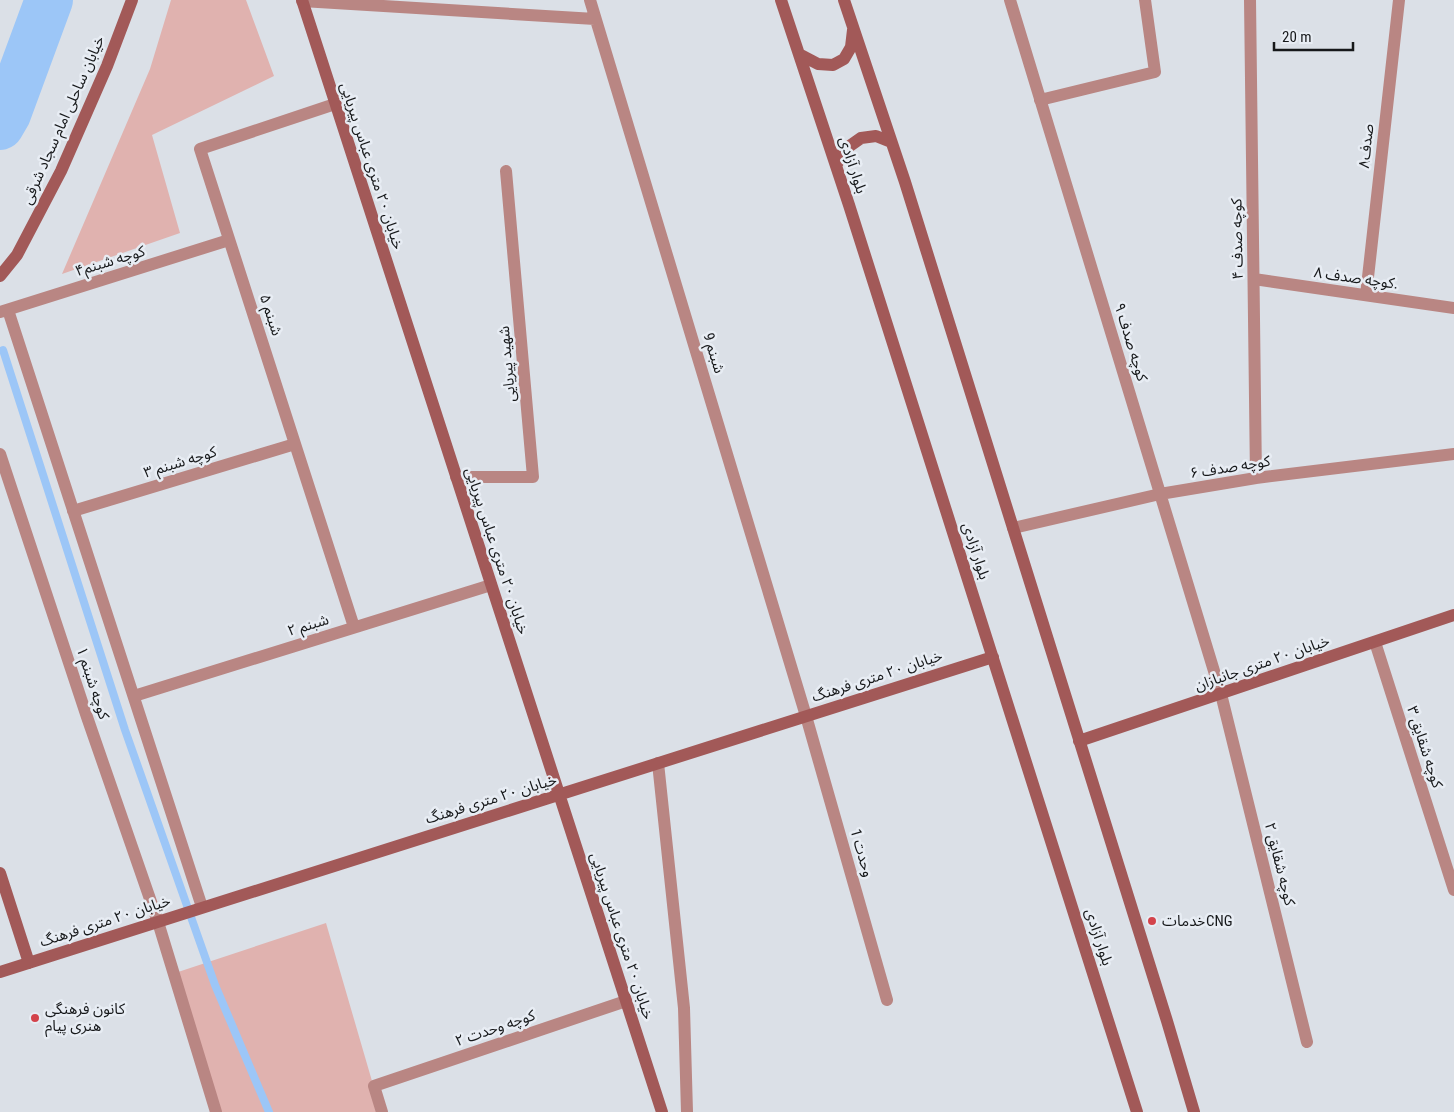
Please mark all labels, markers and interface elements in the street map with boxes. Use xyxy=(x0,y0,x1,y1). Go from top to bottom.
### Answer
scale bar xyxy=(1274,20,1353,52)
text: 20 m xyxy=(1282,28,1312,46)
street label: خیابان ساحلی امام سجاد شرقی xyxy=(18,33,110,208)
street label: خیابان ۲۰ متری عباس پیریایی xyxy=(335,80,408,252)
street label: صدف۸ xyxy=(1355,123,1377,169)
street label: بلوار آزادی xyxy=(835,134,871,196)
street label: کوچه صدف ۴ xyxy=(1227,197,1248,280)
street label: کوچه شبنم۴ xyxy=(73,242,148,282)
street label: کوچه صدف ۸. xyxy=(1312,263,1399,294)
street label: شبنم ۵ xyxy=(254,292,286,339)
street label: کوچه صدف ۹ xyxy=(1110,301,1152,385)
street label: شهید پیریایی xyxy=(495,325,520,403)
street label: شبنم 9 xyxy=(697,331,729,376)
street label: کوچه شبنم ۳ xyxy=(141,442,220,484)
street label: کوچه صدف ۶ xyxy=(1189,452,1272,483)
street label: خیابان ۲۰ متری عباس پیریایی xyxy=(460,465,533,637)
street label: بلوار آزادی xyxy=(958,520,994,582)
street label: شبنم ۲ xyxy=(285,610,332,642)
street label: خیابان ۲۰ متری جانبازان xyxy=(1192,631,1332,695)
street label: کوچه شبنم ۱ xyxy=(71,644,113,723)
street label: خیابان ۲۰ متری فرهنگ xyxy=(809,646,945,706)
street label: کوچه شقایق ۳ xyxy=(1402,704,1447,791)
street label: خیابان ۲۰ متری فرهنگ xyxy=(423,770,559,828)
street label: کوچه شقایق ۲ xyxy=(1260,821,1299,908)
street label: وحدت 1 xyxy=(847,827,877,879)
street label: خیابان ۲۰ متری عباس پیریایی xyxy=(585,850,658,1022)
street label: خیابان ۲۰ متری فرهنگ xyxy=(37,891,173,951)
street label: بلوار آزادی xyxy=(1081,906,1117,968)
place label: خدماتCNG xyxy=(1162,912,1233,930)
marker: خدماتCNG xyxy=(1146,915,1158,927)
place label: کانون فرهنگی هنری پیام xyxy=(45,1000,126,1037)
street label: کوچه وحدت ۲ xyxy=(453,1006,538,1051)
marker: کانون فرهنگی هنری پیام xyxy=(29,1012,41,1024)

